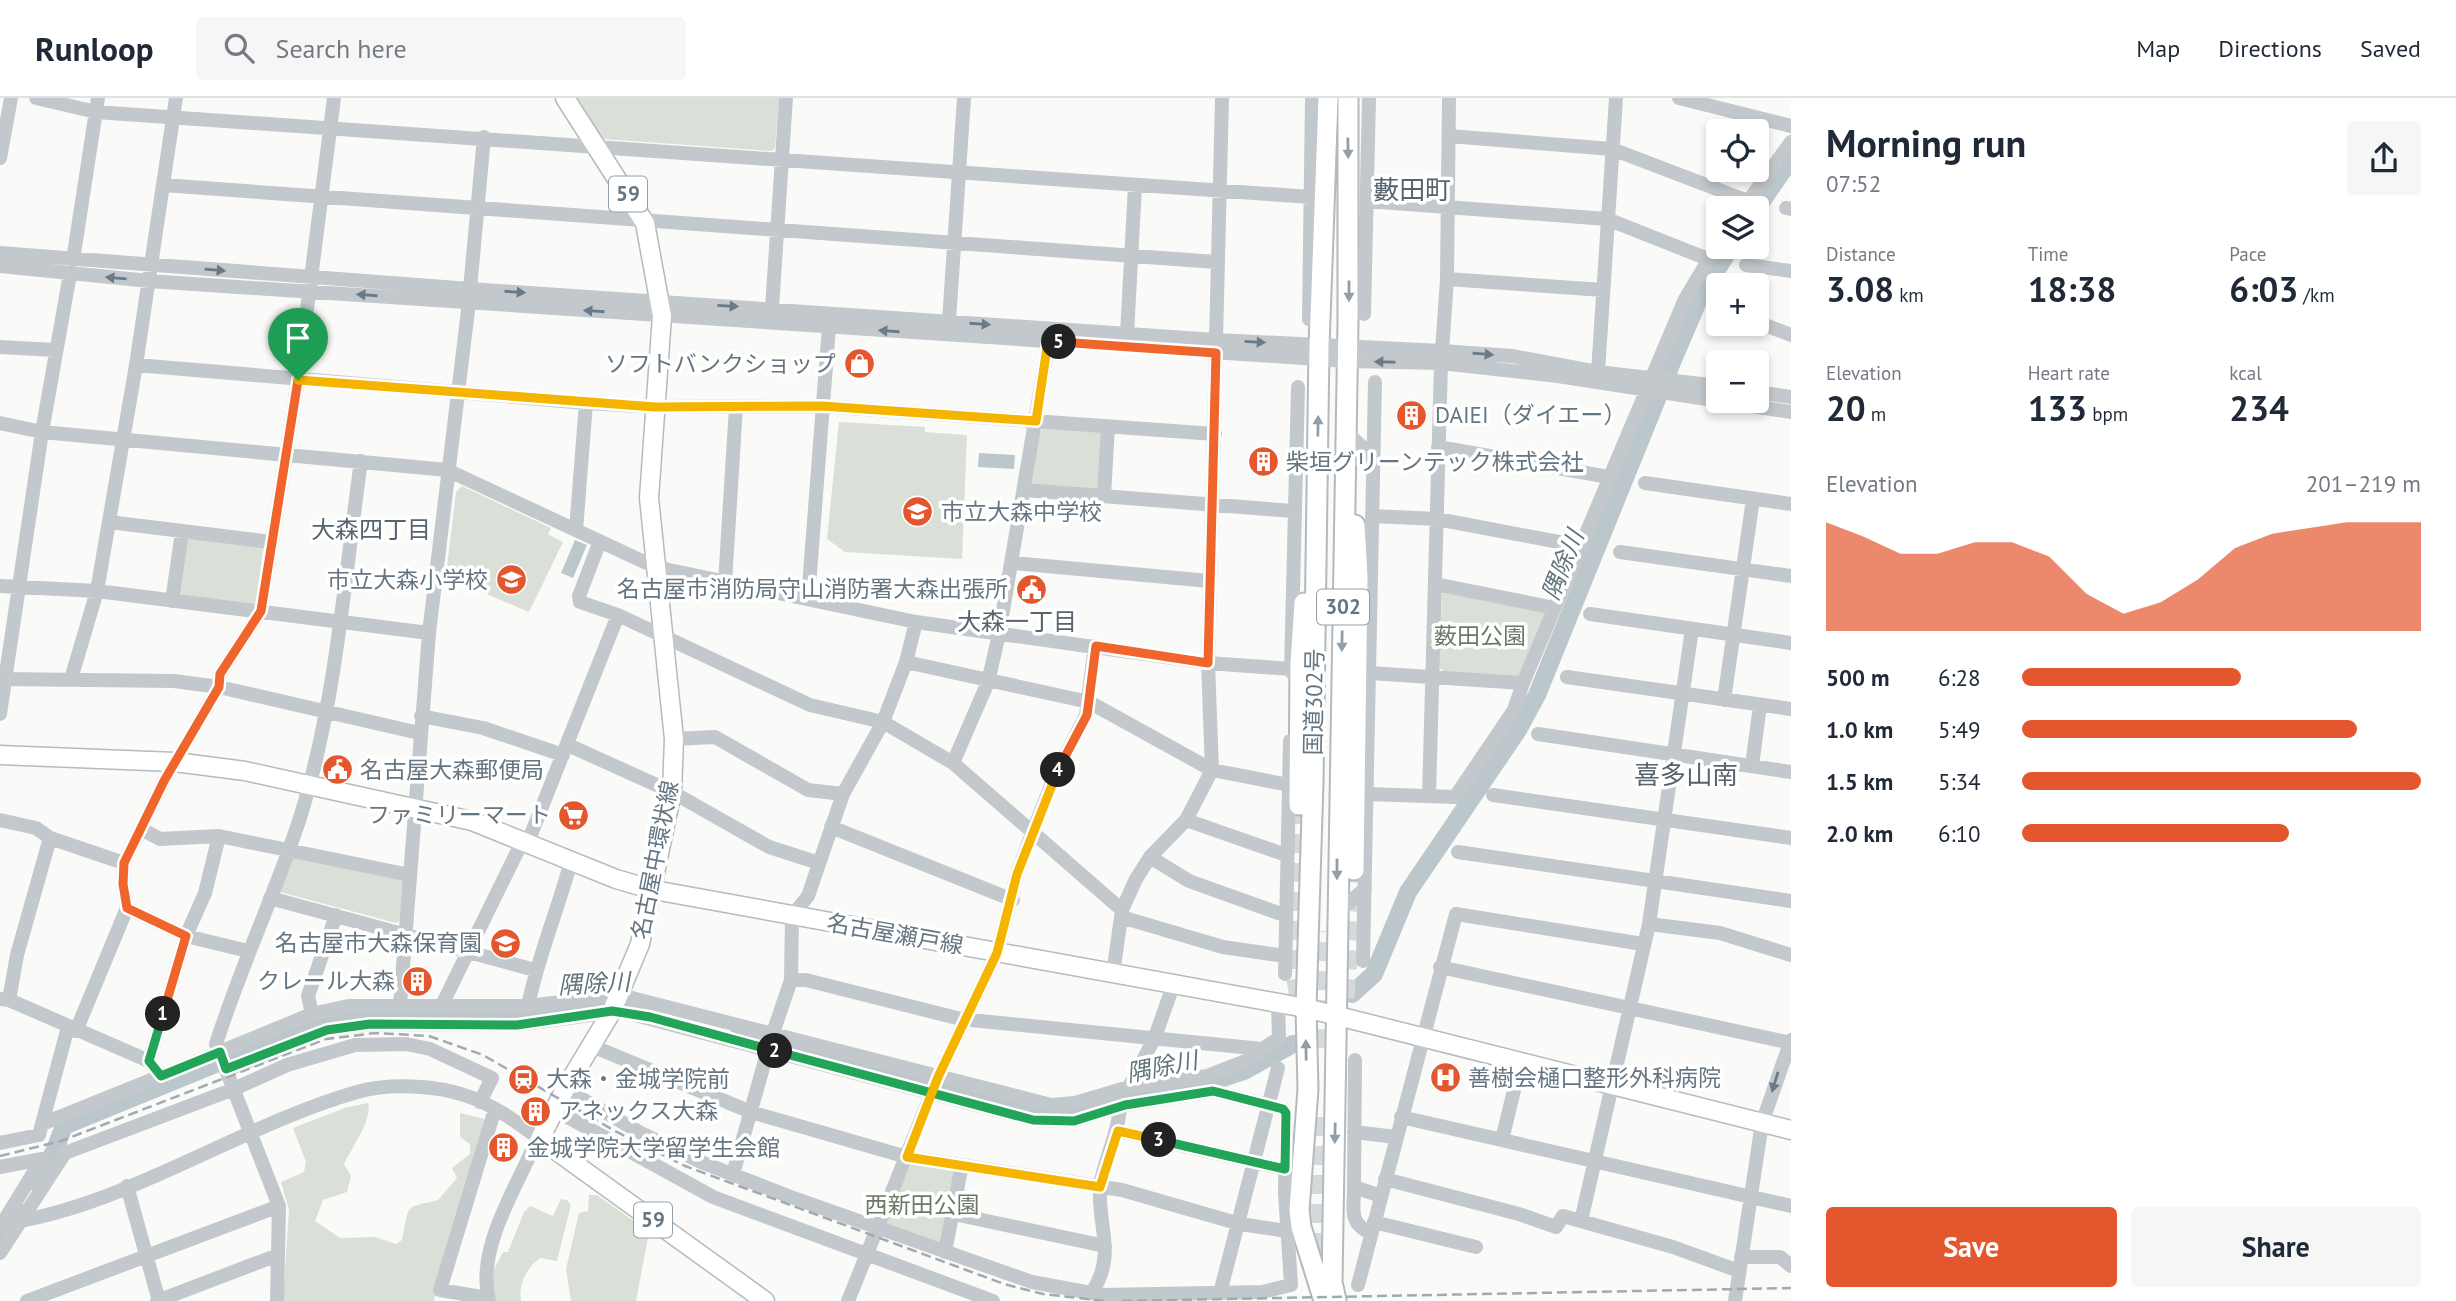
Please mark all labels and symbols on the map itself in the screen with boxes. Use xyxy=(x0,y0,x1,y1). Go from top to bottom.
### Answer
one-way arrow xyxy=(1342,138,1354,160)
district label: 藪田町 xyxy=(1373,173,1451,206)
road number: 59 xyxy=(609,176,647,212)
one-way arrow xyxy=(204,265,226,276)
one-way arrow xyxy=(105,272,127,283)
one-way arrow xyxy=(1343,281,1355,303)
one-way arrow xyxy=(504,287,526,298)
one-way arrow xyxy=(356,289,378,300)
one-way arrow xyxy=(717,301,739,312)
one-way arrow xyxy=(583,306,605,317)
pin xyxy=(268,308,328,380)
one-way arrow xyxy=(969,318,991,329)
pin: 5 xyxy=(1042,324,1076,360)
one-way arrow xyxy=(878,325,900,336)
one-way arrow xyxy=(1245,337,1267,348)
shop icon: ソフトバンクショップ xyxy=(842,347,876,381)
place label: ソフトバンクショップ xyxy=(605,349,836,378)
one-way arrow xyxy=(1472,349,1494,360)
one-way arrow xyxy=(1374,356,1396,368)
building icon: DAIEI（ダイエー） xyxy=(1395,398,1429,432)
place label: DAIEI（ダイエー） xyxy=(1435,400,1626,429)
one-way arrow xyxy=(1313,415,1324,437)
building icon: 柴垣グリーンテック株式会社 xyxy=(1246,445,1280,479)
place label: 柴垣グリーンテック株式会社 xyxy=(1286,447,1584,476)
school or university icon: 市立大森中学校 xyxy=(901,495,935,529)
place label: 市立大森中学校 xyxy=(941,497,1102,526)
district label: 大森四丁目 xyxy=(311,514,431,545)
water label: 隅除川 xyxy=(1535,523,1592,604)
school or university icon: 市立大森小学校 xyxy=(494,563,528,597)
place label: 市立大森小学校 xyxy=(327,565,488,594)
public building icon: 名古屋市消防局守山消防署大森出張所 xyxy=(1014,572,1048,606)
place label: 名古屋市消防局守山消防署大森出張所 xyxy=(617,574,1008,603)
road number: 302 xyxy=(1317,589,1369,624)
district label: 大森一丁目 xyxy=(957,606,1077,637)
park label: 薮田公園 xyxy=(1434,621,1526,650)
one-way arrow xyxy=(1336,630,1348,652)
street label: 国道302号 xyxy=(1298,648,1329,756)
pin: 4 xyxy=(1040,752,1076,788)
public building icon: 名古屋大森郵便局 xyxy=(320,753,354,787)
place label: 名古屋大森郵便局 xyxy=(360,755,544,784)
district label: 喜多山南 xyxy=(1634,758,1738,791)
street label: 名古屋中環状線 xyxy=(625,778,684,942)
supermarket icon: ファミリーマート xyxy=(557,798,591,832)
place label: ファミリーマート xyxy=(367,800,551,829)
one-way arrow xyxy=(1332,858,1343,880)
street label: 名古屋瀬戸線 xyxy=(825,907,966,960)
school or university icon: 名古屋市大森保育園 xyxy=(488,926,522,960)
place label: 名古屋市大森保育園 xyxy=(275,928,482,957)
building icon: クレール大森 xyxy=(401,964,435,998)
place label: クレール大森 xyxy=(257,966,395,995)
water label: 隅除川 xyxy=(557,966,634,1001)
pin: 1 xyxy=(146,996,180,1032)
pin: 2 xyxy=(758,1034,792,1068)
one-way arrow xyxy=(1301,1039,1312,1061)
water label: 隅除川 xyxy=(1124,1044,1203,1089)
hospital icon: 善樹会樋口整形外科病院 xyxy=(1428,1061,1462,1095)
station icon: 大森・金城学院前 xyxy=(506,1062,540,1096)
place label: 善樹会樋口整形外科病院 xyxy=(1468,1063,1721,1092)
place label: 大森・金城学院前 xyxy=(546,1064,730,1093)
one-way arrow xyxy=(1769,1072,1779,1093)
building icon: アネックス大森 xyxy=(518,1094,552,1128)
place label: アネックス大森 xyxy=(558,1096,718,1125)
pin: 3 xyxy=(1142,1122,1176,1158)
one-way arrow xyxy=(1329,1122,1340,1144)
building icon: 金城学院大学留学生会館 xyxy=(487,1131,521,1165)
place label: 金城学院大学留学生会館 xyxy=(527,1133,780,1162)
park label: 西新田公園 xyxy=(865,1190,980,1219)
road number: 59 xyxy=(634,1202,672,1238)

